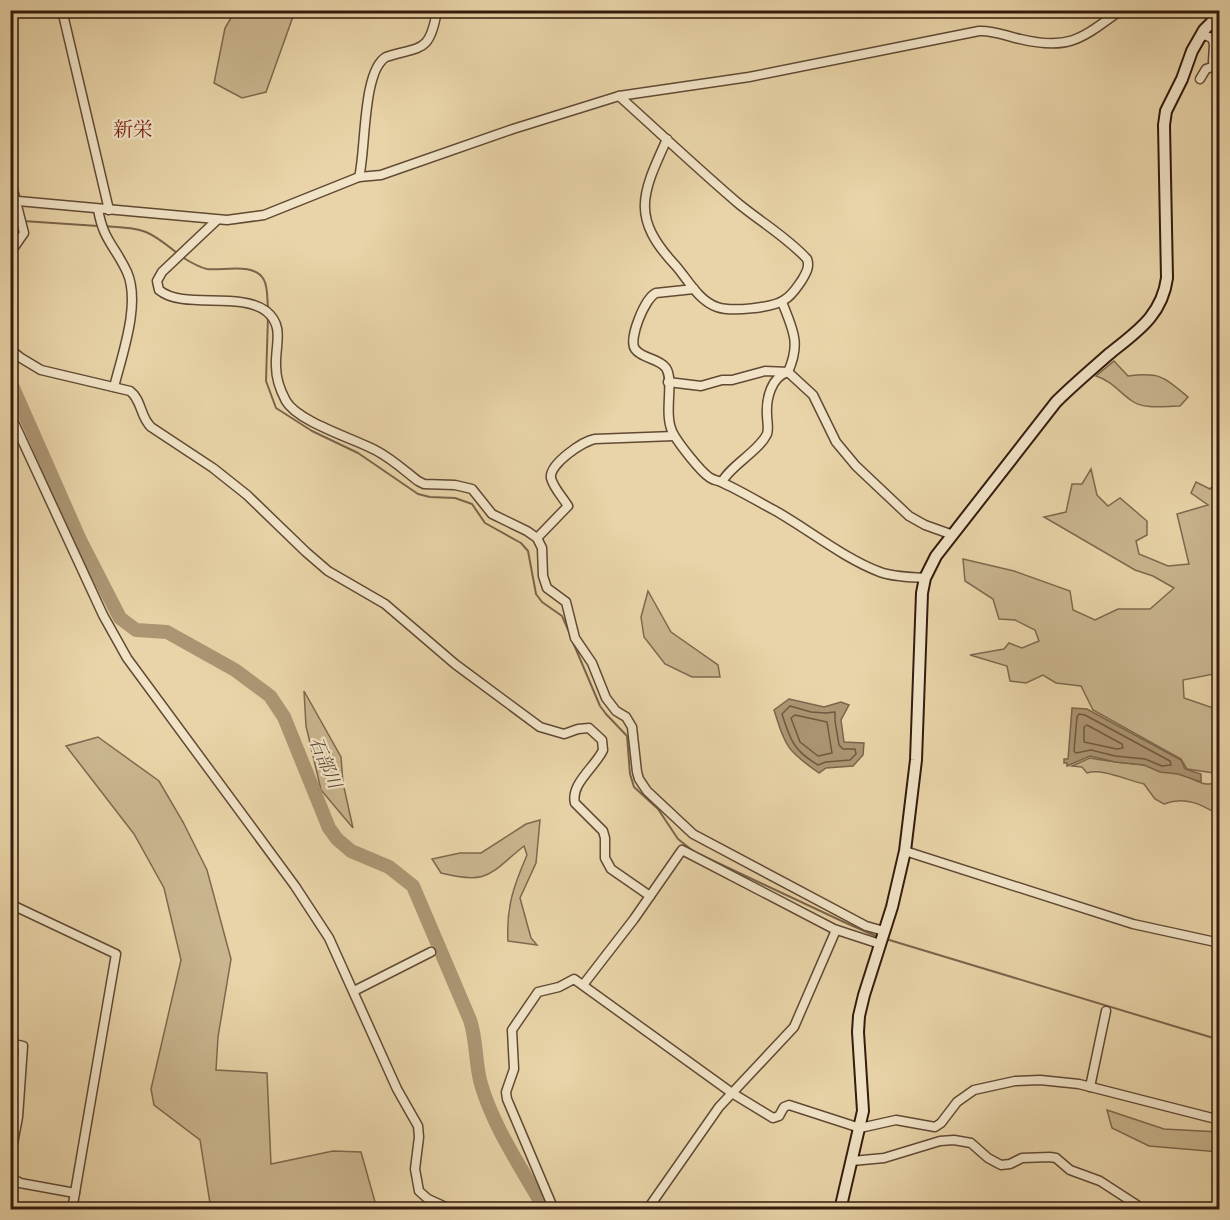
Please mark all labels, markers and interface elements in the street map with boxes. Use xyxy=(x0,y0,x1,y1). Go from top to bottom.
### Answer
district label: 新栄 xyxy=(113,117,153,145)
water label: 石部川 xyxy=(302,733,347,795)

